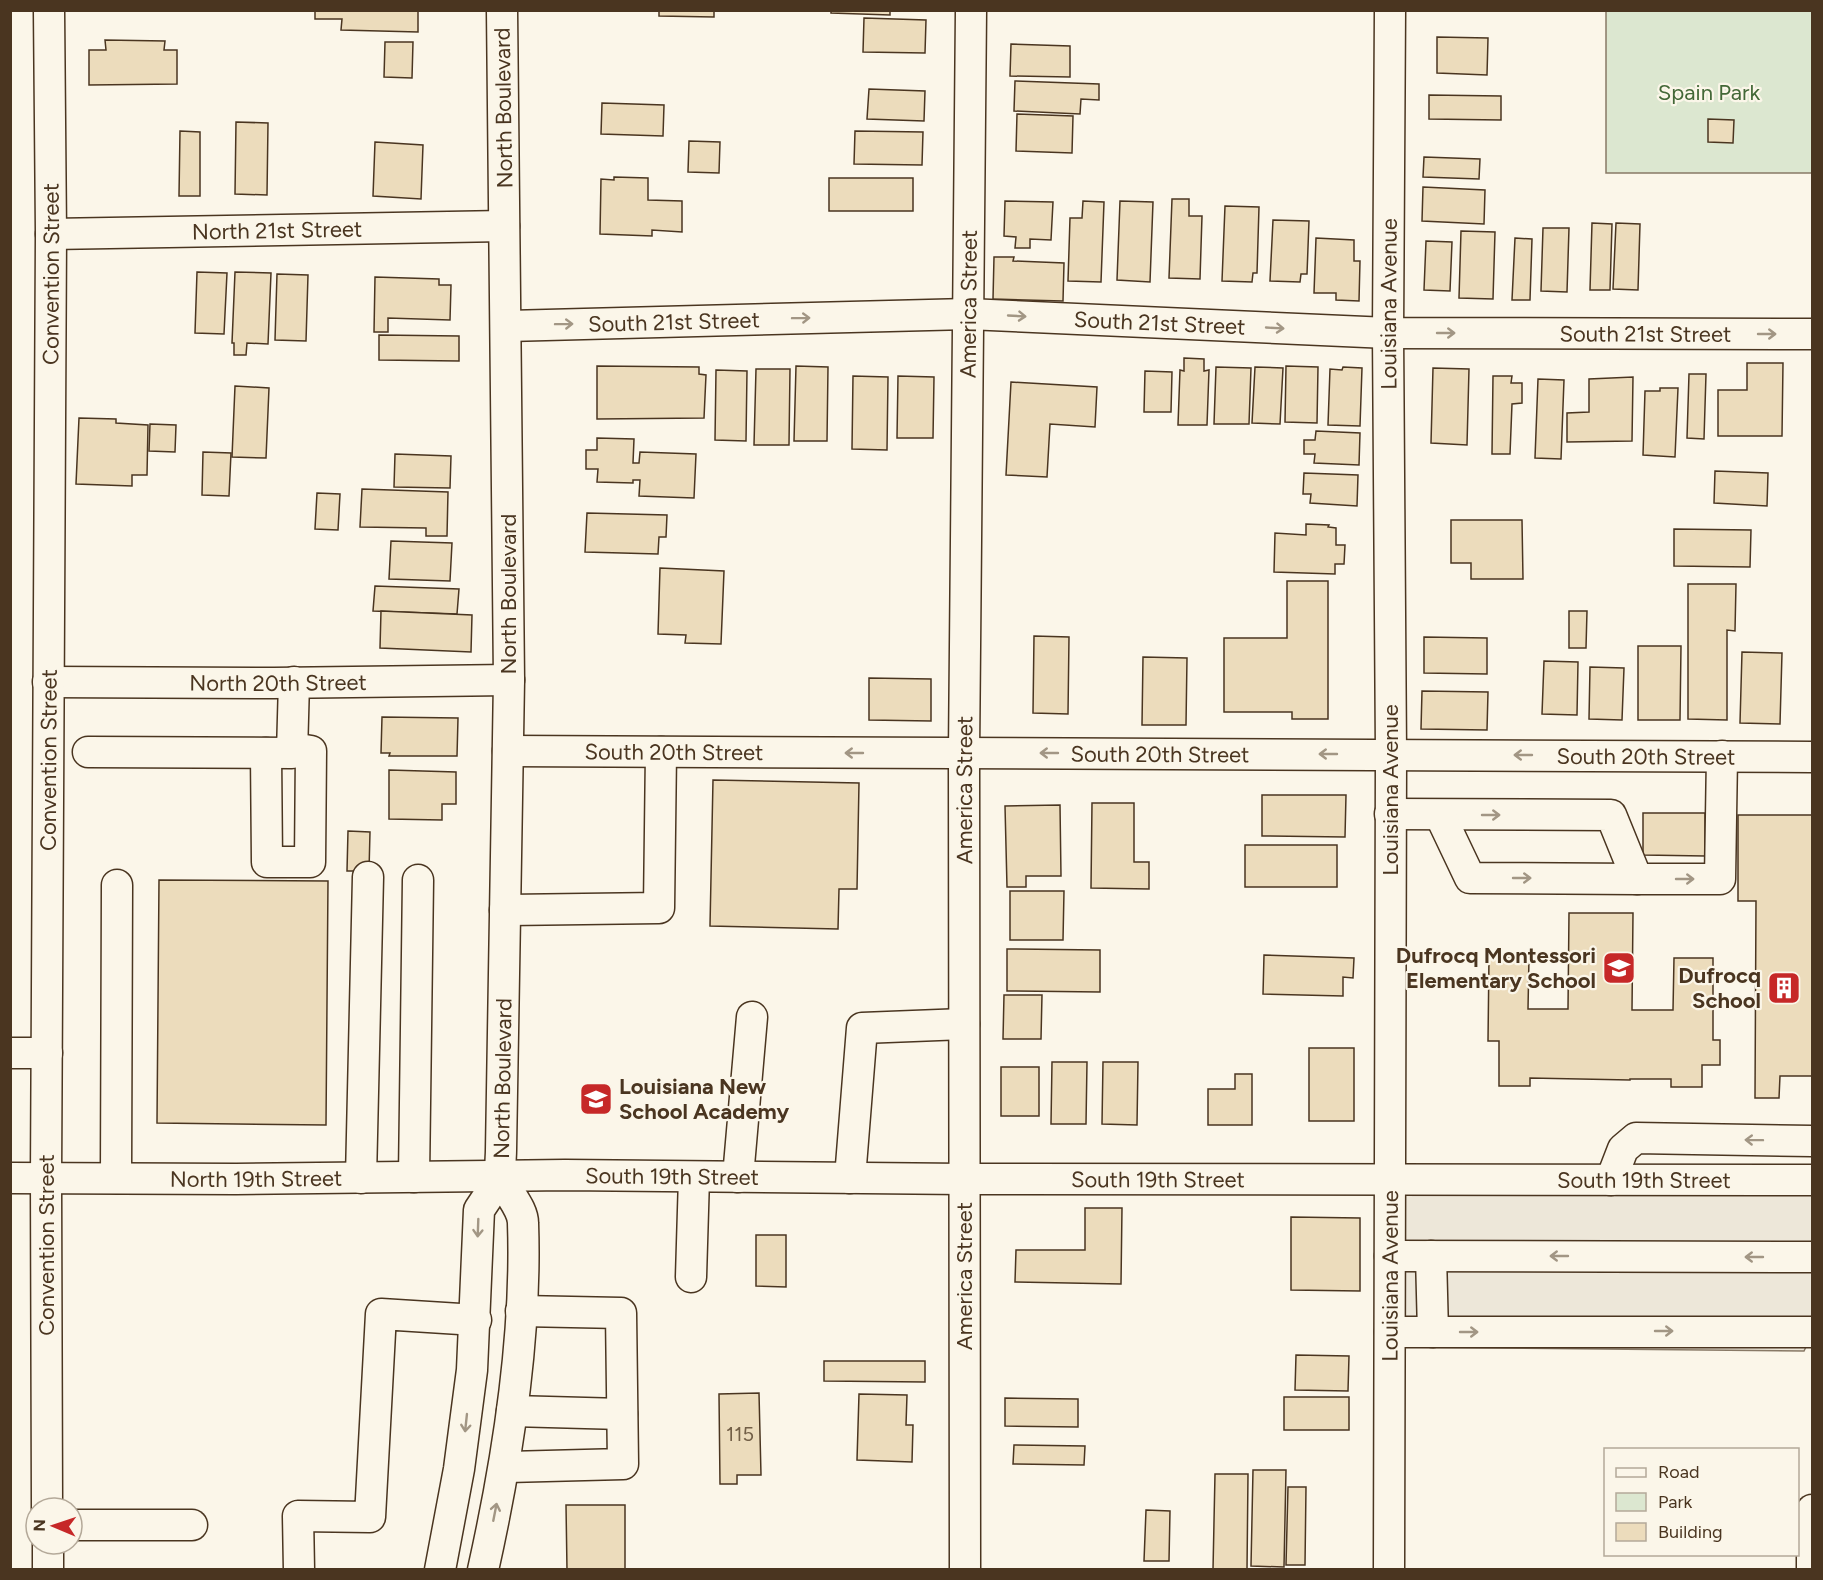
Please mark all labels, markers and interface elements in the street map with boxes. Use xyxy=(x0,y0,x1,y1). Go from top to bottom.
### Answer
street label: North Boulevard xyxy=(489,27,518,189)
park label: Spain Park xyxy=(1658,79,1761,106)
street label: Convention Street xyxy=(37,183,65,365)
street label: North 21st Street xyxy=(192,216,362,246)
street label: Louisiana Avenue xyxy=(1375,218,1403,390)
street label: America Street xyxy=(955,230,983,378)
street label: South 21st Street xyxy=(588,306,760,338)
street label: South 21st Street xyxy=(1073,306,1246,341)
one-way arrow xyxy=(1007,311,1027,322)
one-way arrow xyxy=(791,313,811,324)
one-way arrow xyxy=(554,318,574,330)
street label: South 21st Street xyxy=(1560,320,1731,348)
one-way arrow xyxy=(1264,322,1284,333)
one-way arrow xyxy=(1436,327,1456,339)
one-way arrow xyxy=(1757,328,1777,340)
street label: North Boulevard xyxy=(495,513,522,675)
street label: Convention Street xyxy=(35,669,63,851)
street label: North 20th Street xyxy=(189,669,367,697)
street label: Louisiana Avenue xyxy=(1377,704,1404,876)
street label: America Street xyxy=(951,716,978,864)
street label: South 20th Street xyxy=(585,738,763,766)
street label: South 20th Street xyxy=(1071,741,1249,768)
street label: South 20th Street xyxy=(1557,743,1735,771)
one-way arrow xyxy=(845,747,865,759)
one-way arrow xyxy=(1040,747,1060,759)
one-way arrow xyxy=(1319,748,1339,760)
one-way arrow xyxy=(1514,749,1534,761)
one-way arrow xyxy=(1480,809,1500,821)
one-way arrow xyxy=(1511,872,1531,884)
one-way arrow xyxy=(1674,873,1694,885)
place label: Dufrocq Montessori Elementary School xyxy=(1396,942,1596,994)
school or university icon: Dufrocq Montessori Elementary School xyxy=(1601,950,1637,986)
place label: Dufrocq School xyxy=(1678,962,1761,1014)
building icon: Dufrocq School xyxy=(1766,970,1802,1006)
street label: North Boulevard xyxy=(488,998,518,1159)
place label: Louisiana New School Academy xyxy=(619,1073,789,1125)
school or university icon: Louisiana New School Academy xyxy=(578,1081,614,1117)
one-way arrow xyxy=(1745,1134,1765,1146)
street label: Convention Street xyxy=(33,1154,60,1336)
street label: South 19th Street xyxy=(585,1162,759,1191)
street label: North 19th Street xyxy=(170,1165,342,1193)
street label: South 19th Street xyxy=(1071,1166,1245,1193)
street label: South 19th Street xyxy=(1557,1167,1731,1194)
street label: Louisiana Avenue xyxy=(1377,1190,1404,1362)
street label: America Street xyxy=(951,1202,978,1350)
one-way arrow xyxy=(472,1218,484,1238)
one-way arrow xyxy=(1550,1250,1570,1262)
one-way arrow xyxy=(1745,1251,1765,1262)
one-way arrow xyxy=(1654,1325,1674,1337)
one-way arrow xyxy=(1459,1326,1479,1338)
one-way arrow xyxy=(460,1412,471,1432)
house number: 115 xyxy=(726,1422,754,1446)
legend xyxy=(1604,1448,1799,1556)
text: Road xyxy=(1658,1461,1699,1483)
text: Park xyxy=(1658,1491,1693,1513)
north arrow xyxy=(24,1496,84,1556)
one-way arrow xyxy=(490,1503,501,1523)
text: N xyxy=(30,1519,49,1532)
text: Building xyxy=(1658,1521,1723,1543)

